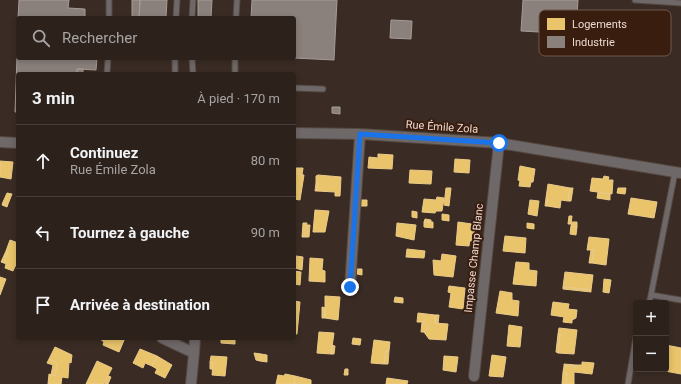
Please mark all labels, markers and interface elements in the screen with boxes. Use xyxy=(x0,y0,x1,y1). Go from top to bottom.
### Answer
legend xyxy=(539,10,671,56)
search box xyxy=(16,16,296,60)
text: Logements xyxy=(572,18,627,31)
icon: search xyxy=(30,27,52,49)
text: Rechercher xyxy=(62,29,137,47)
text: Industrie xyxy=(572,36,615,49)
text: 3 min xyxy=(32,88,75,108)
text: À pied · 170 m xyxy=(197,91,280,106)
street label: Rue Émile Zola xyxy=(405,118,479,136)
route start xyxy=(490,134,508,152)
text: Continuez xyxy=(70,144,138,162)
icon: ahead xyxy=(32,150,54,172)
text: 80 m xyxy=(251,153,280,168)
text: Rue Émile Zola xyxy=(70,162,156,177)
street label: Impasse Champ Blanc xyxy=(462,202,486,313)
icon: left xyxy=(32,222,54,244)
text: Tournez à gauche xyxy=(70,224,189,242)
text: 90 m xyxy=(251,225,280,240)
route end xyxy=(341,278,359,296)
icon: arrive xyxy=(32,294,54,316)
text: Arrivée à destination xyxy=(70,296,210,314)
map controls xyxy=(633,300,669,372)
button: + xyxy=(633,300,669,336)
button: − xyxy=(633,336,669,372)

